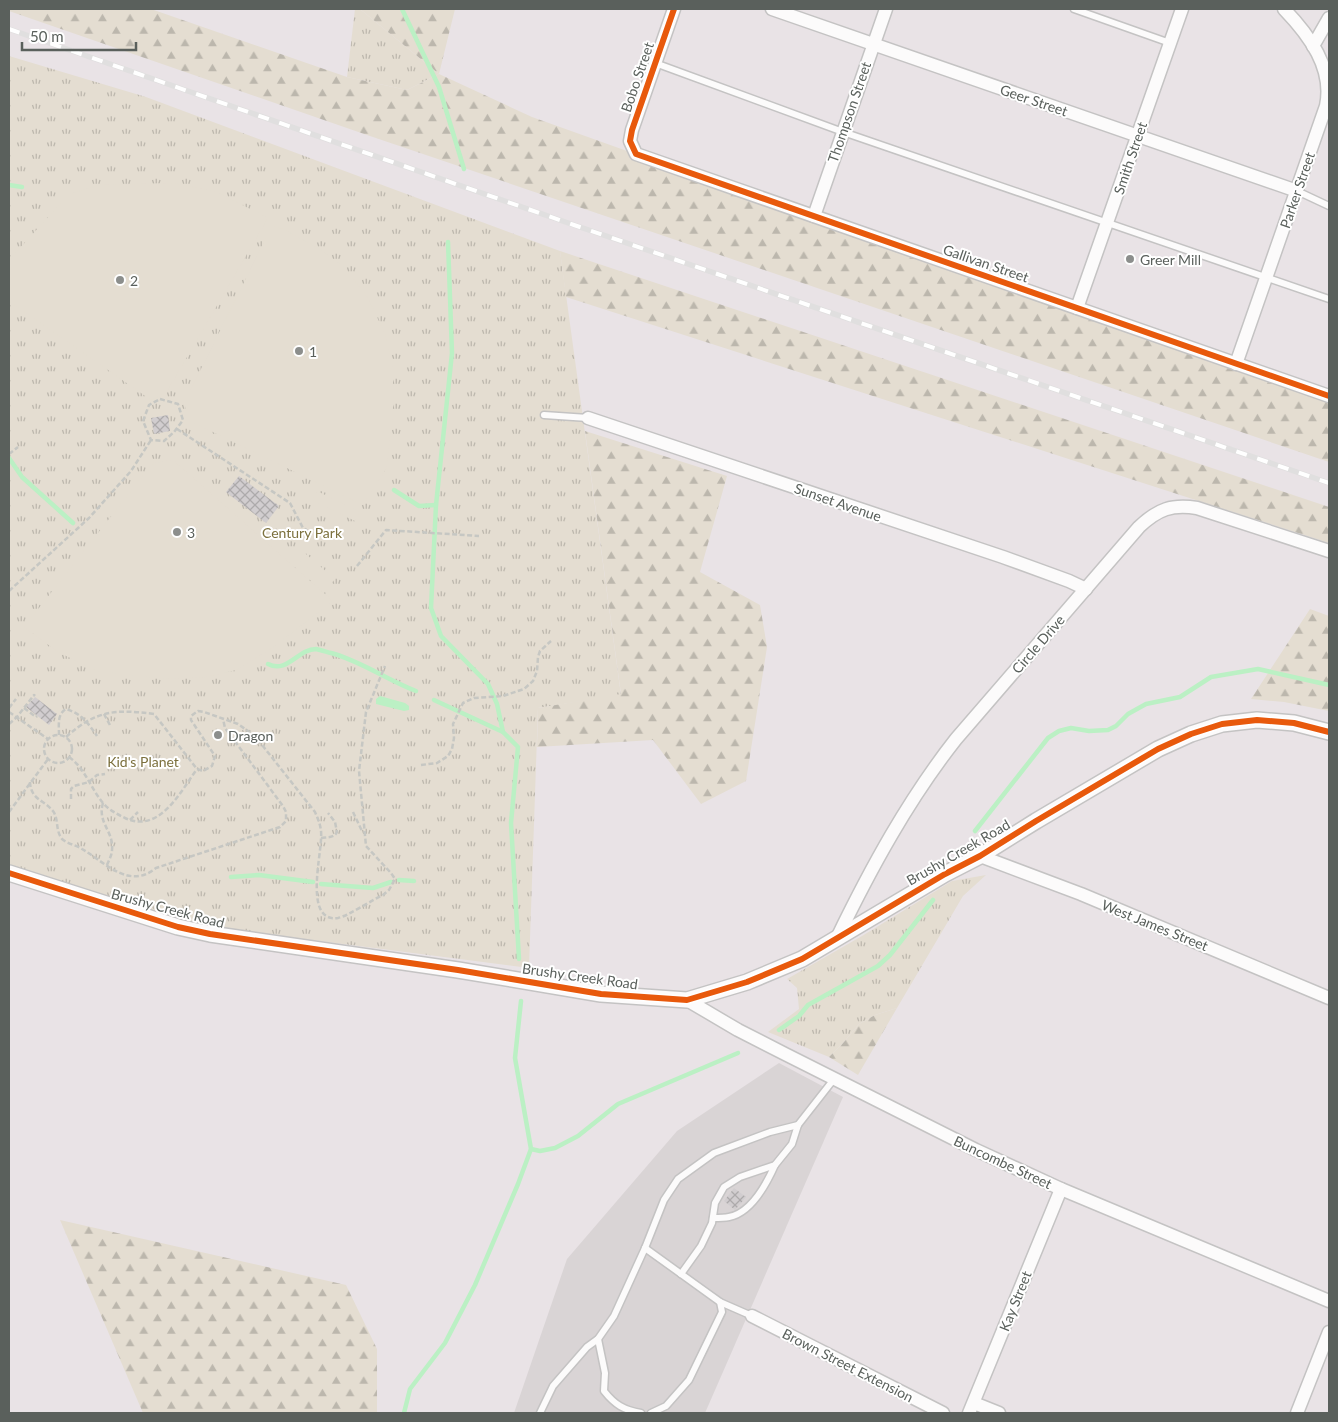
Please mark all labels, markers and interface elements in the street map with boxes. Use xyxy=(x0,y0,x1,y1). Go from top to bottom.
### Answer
scale bar xyxy=(22,20,136,52)
text: 50 m xyxy=(30,27,64,45)
street label: Bobo Street xyxy=(617,40,657,114)
street label: Thompson Street xyxy=(824,59,874,165)
street label: Geer Street xyxy=(998,81,1070,119)
street label: Smith Street xyxy=(1110,119,1150,197)
street label: Parker Street xyxy=(1276,150,1318,230)
street label: Gallivan Street xyxy=(941,240,1031,286)
place label: Greer Mill xyxy=(1140,251,1201,268)
marker: Greer Mill xyxy=(1124,253,1136,265)
place label: 2 xyxy=(130,272,138,289)
marker: 2 xyxy=(114,274,126,286)
place label: 1 xyxy=(309,343,317,360)
marker: 1 xyxy=(293,345,305,357)
street label: Sunset Avenue xyxy=(792,479,884,525)
place label: 3 xyxy=(187,524,195,541)
park label: Century Park xyxy=(262,524,343,541)
marker: 3 xyxy=(171,526,183,538)
street label: Circle Drive xyxy=(1008,611,1068,677)
place label: Dragon xyxy=(228,727,273,744)
marker: Dragon xyxy=(212,729,224,741)
park label: Kid's Planet xyxy=(107,753,179,770)
street label: Brushy Creek Road xyxy=(903,815,1013,889)
street label: Brushy Creek Road xyxy=(109,885,227,931)
street label: West James Street xyxy=(1099,896,1211,954)
street label: Brushy Creek Road xyxy=(521,959,639,993)
street label: Buncombe Street xyxy=(951,1132,1055,1192)
street label: Kay Street xyxy=(995,1268,1035,1334)
street label: Brown Street Extension xyxy=(780,1325,916,1405)

